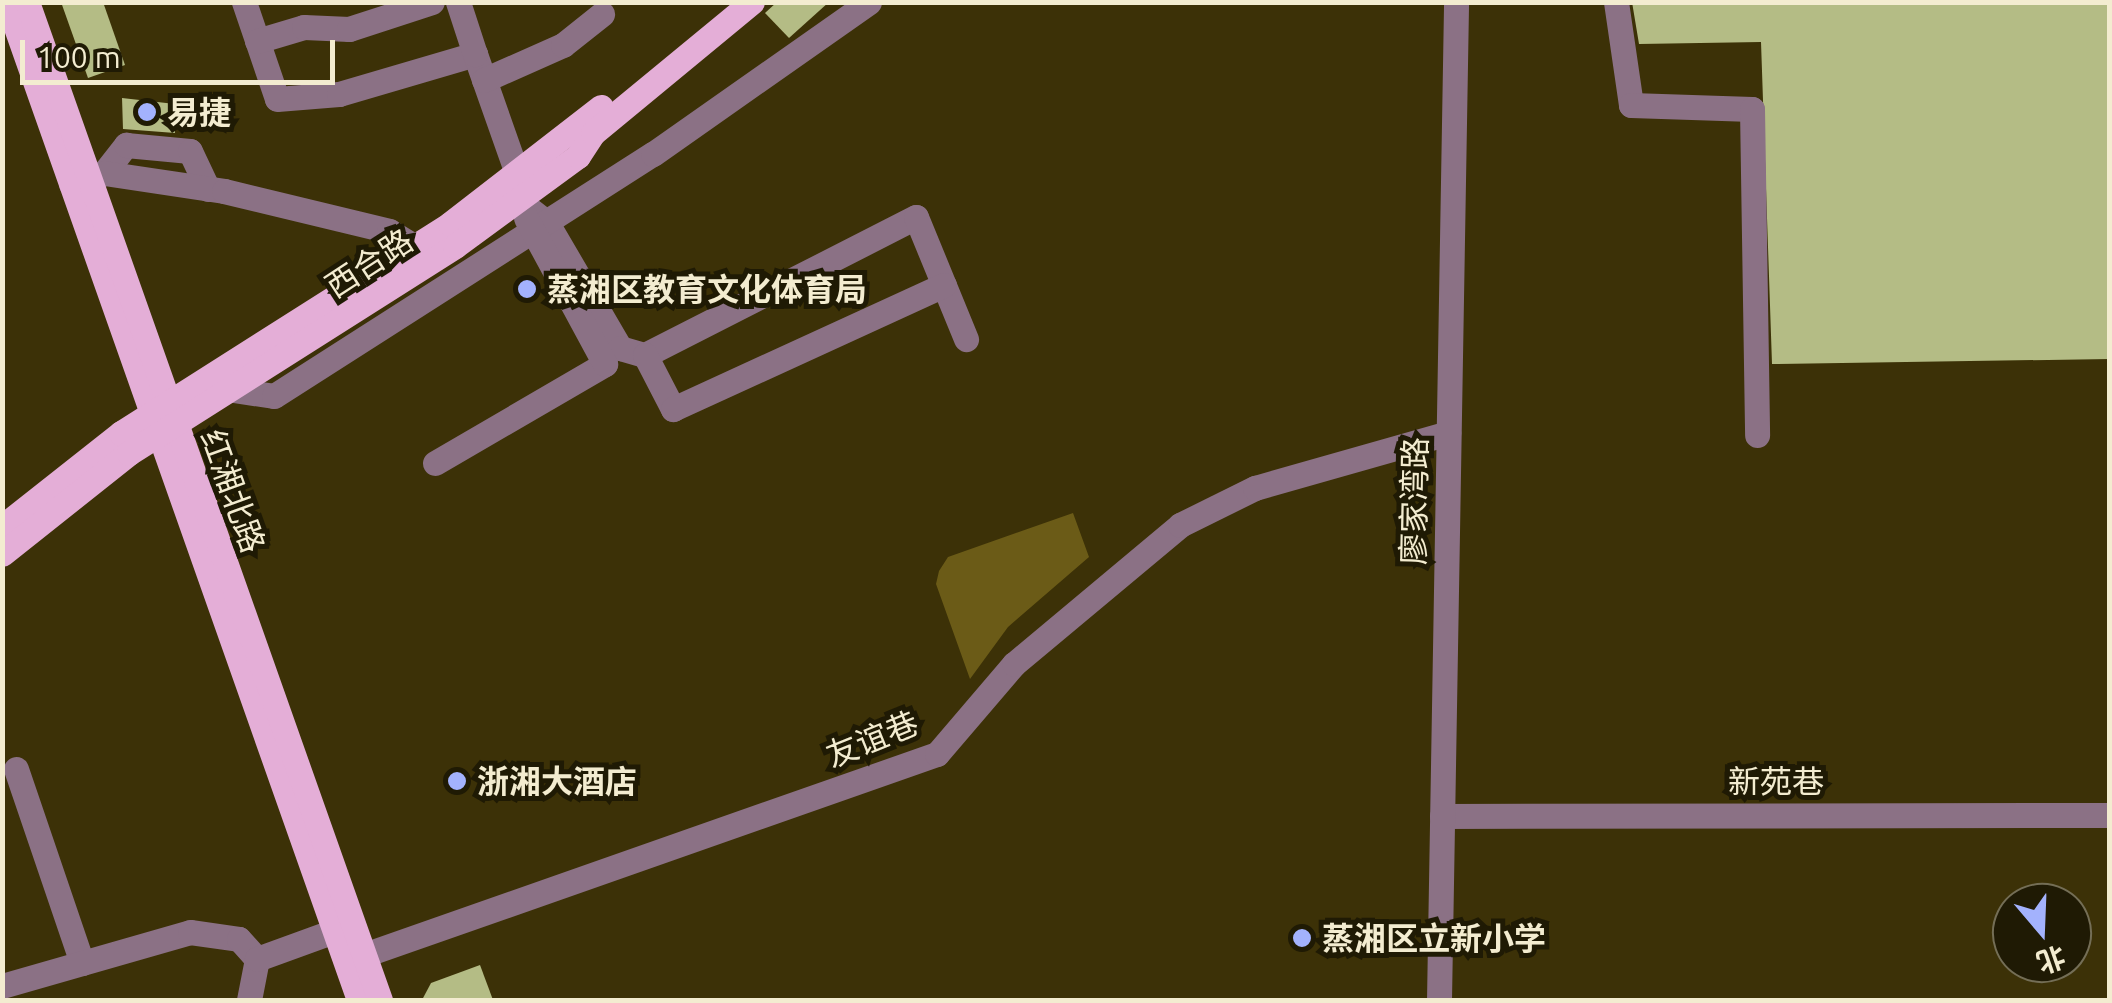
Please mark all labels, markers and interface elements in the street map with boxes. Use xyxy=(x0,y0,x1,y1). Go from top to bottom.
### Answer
scale bar xyxy=(25,20,340,82)
text: 100 m xyxy=(37,40,121,74)
place label: 易捷 xyxy=(167,93,231,131)
marker: 易捷 xyxy=(136,101,158,123)
street label: 西合路 xyxy=(318,221,420,305)
place label: 蒸湘区教育文化体育局 xyxy=(547,270,867,308)
marker: 蒸湘区教育文化体育局 xyxy=(516,278,538,300)
street label: 红湘北路 xyxy=(193,424,273,558)
street label: 廖家湾路 xyxy=(1394,437,1434,565)
street label: 友谊巷 xyxy=(820,703,924,775)
place label: 浙湘大酒店 xyxy=(477,762,637,800)
street label: 新苑巷 xyxy=(1728,762,1824,800)
marker: 浙湘大酒店 xyxy=(446,770,468,792)
north arrow xyxy=(1992,883,2092,983)
place label: 蒸湘区立新小学 xyxy=(1322,919,1546,957)
marker: 蒸湘区立新小学 xyxy=(1291,927,1313,949)
text: 北 xyxy=(2033,941,2070,979)

